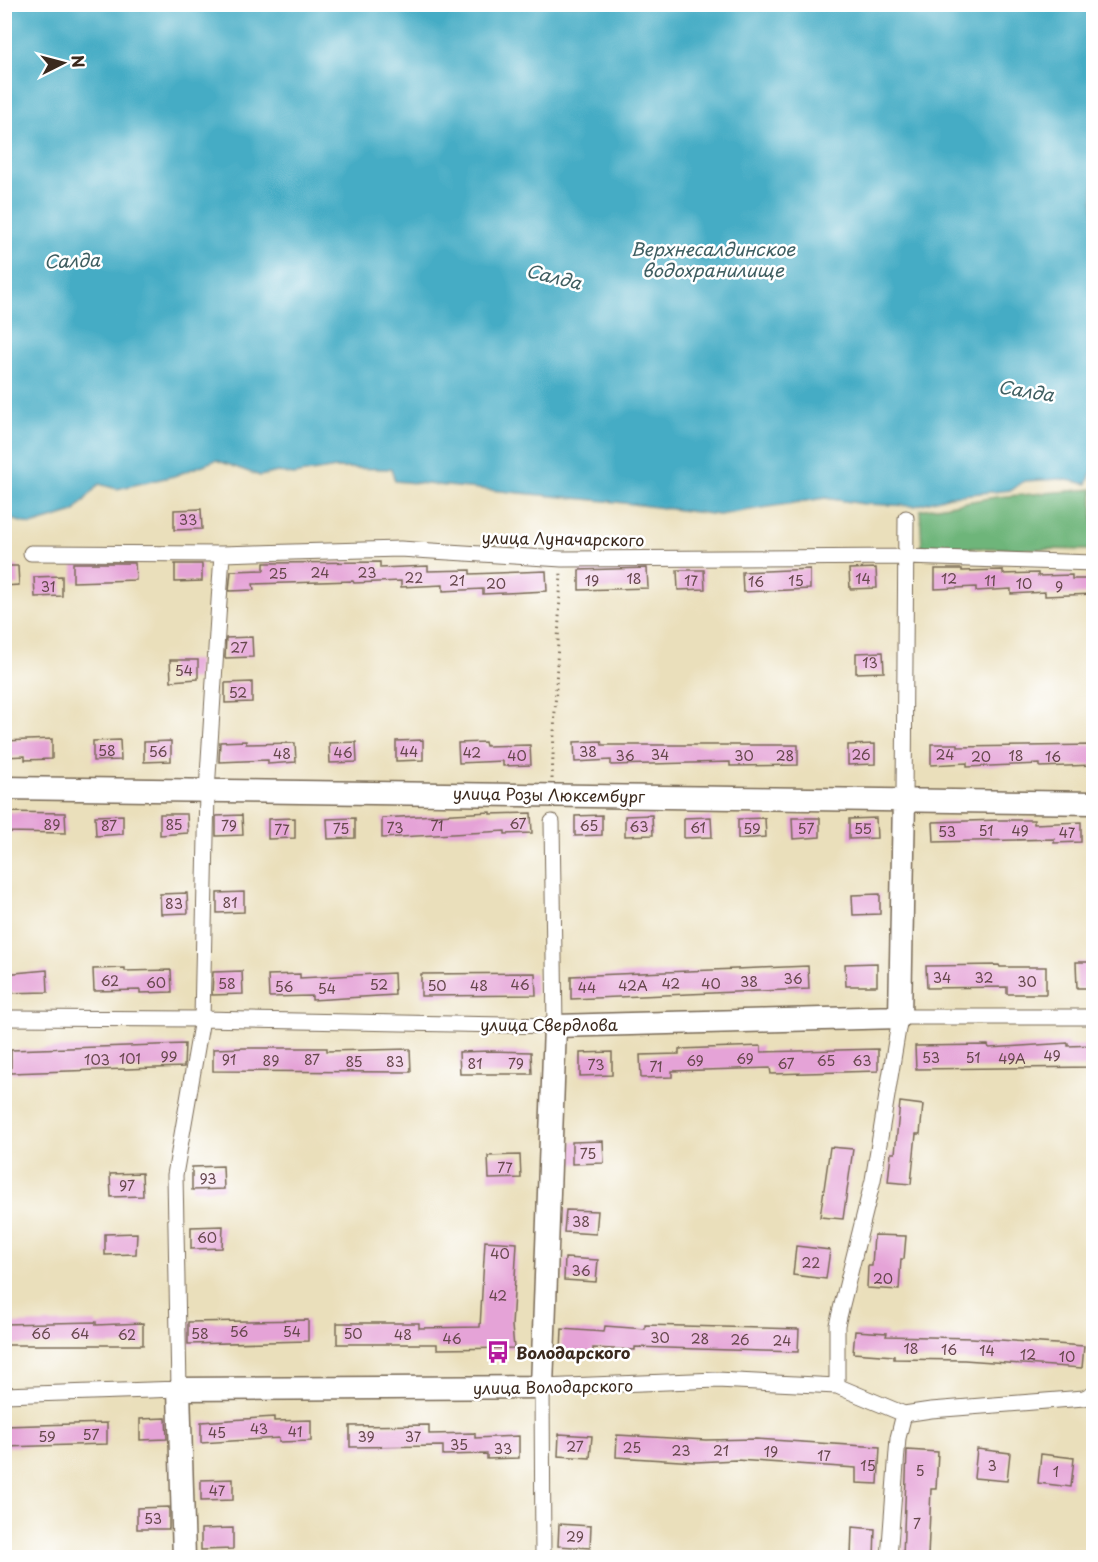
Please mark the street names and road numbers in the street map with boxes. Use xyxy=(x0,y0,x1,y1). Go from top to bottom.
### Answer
street label: улица Луначарского xyxy=(481,525,645,551)
street label: улица Розы Люксембург xyxy=(453,780,646,808)
street label: улица Свердлова xyxy=(480,1012,618,1036)
street label: улица Володарского xyxy=(473,1373,633,1399)

